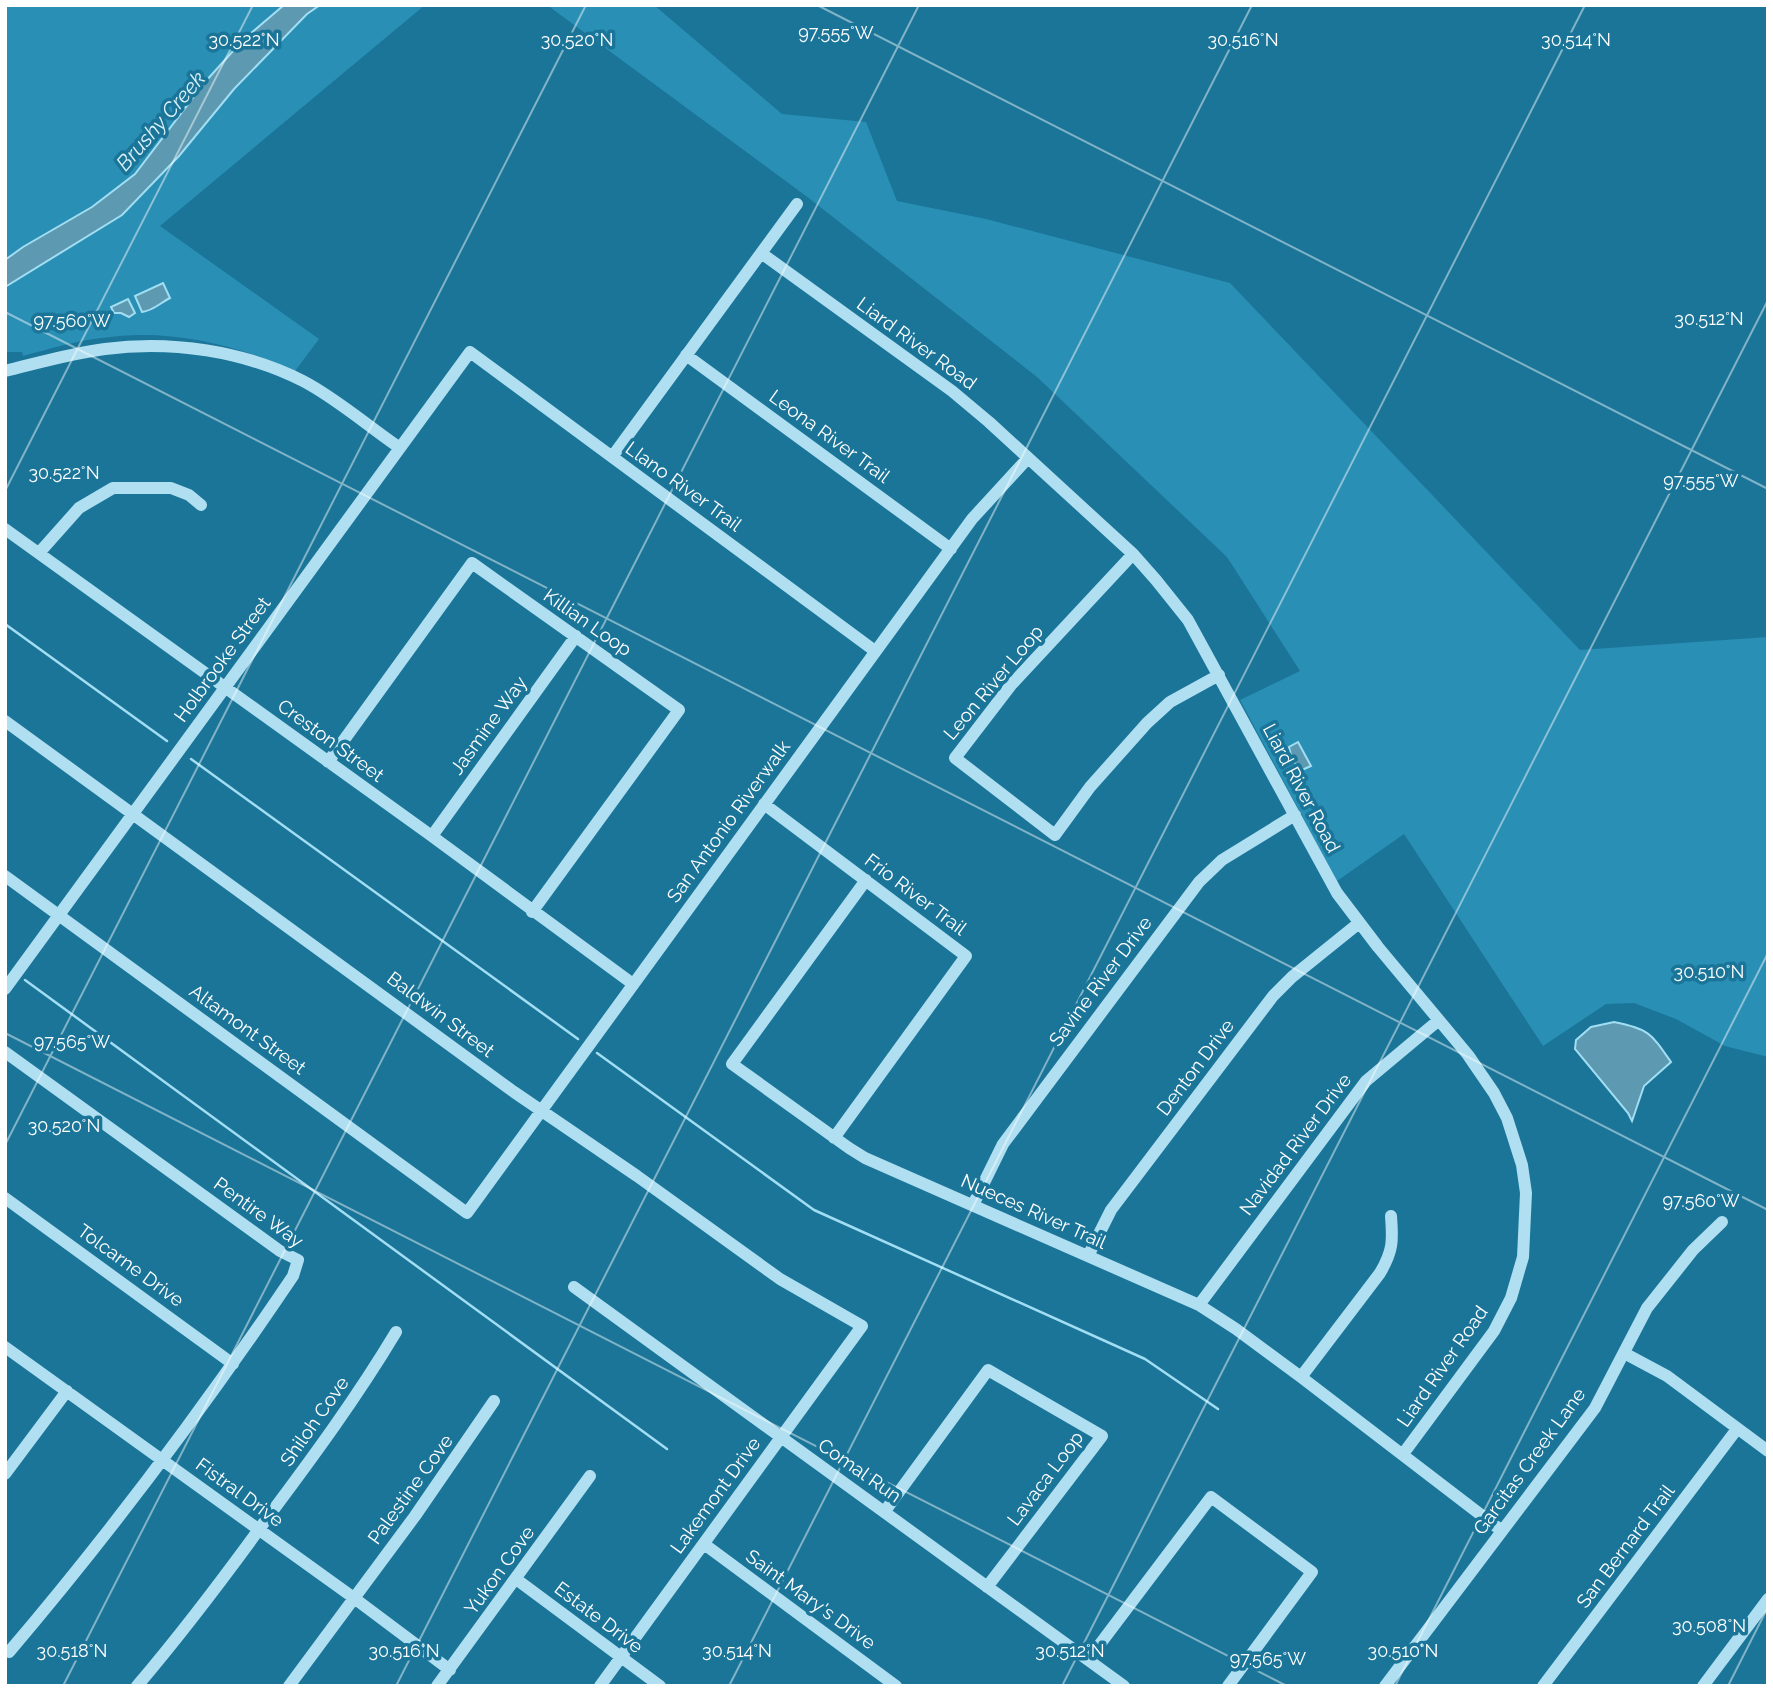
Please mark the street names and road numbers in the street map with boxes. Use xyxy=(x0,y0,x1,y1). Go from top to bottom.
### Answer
street label: Liard River Road xyxy=(853,292,981,394)
street label: Leona River Trail xyxy=(765,385,895,488)
street label: Llano River Trail xyxy=(622,437,747,536)
street label: Killian Loop xyxy=(540,584,636,660)
street label: Holbrooke Street xyxy=(169,592,275,726)
street label: Leon River Loop xyxy=(939,620,1047,744)
street label: Jasmine Way xyxy=(445,672,531,778)
street label: Creston Street xyxy=(274,694,389,786)
street label: Liard River Road xyxy=(1259,720,1345,856)
street label: San Antonio Riverwalk xyxy=(662,736,794,906)
street label: Frio River Trail xyxy=(861,849,972,940)
street label: Savine River Drive xyxy=(1044,912,1156,1050)
street label: Baldwin Street xyxy=(383,967,499,1062)
street label: Altamont Street xyxy=(186,979,311,1079)
street label: Denton Drive xyxy=(1152,1015,1238,1119)
street label: Navidad River Drive xyxy=(1235,1069,1355,1219)
street label: Nueces River Trail xyxy=(958,1169,1111,1253)
street label: Pentire Way xyxy=(210,1172,308,1252)
street label: Tolcarne Drive xyxy=(74,1219,188,1311)
street label: Liard River Road xyxy=(1392,1301,1492,1431)
street label: Shiloh Cove xyxy=(275,1372,353,1470)
street label: Garcitas Creek Lane xyxy=(1468,1383,1590,1539)
street label: Lavaca Loop xyxy=(1002,1427,1088,1529)
street label: Palestine Cove xyxy=(363,1430,457,1548)
street label: Lakemont Drive xyxy=(665,1433,765,1557)
street label: Comal Run xyxy=(814,1433,906,1507)
street label: Fistral Drive xyxy=(192,1453,288,1531)
street label: San Bernard Trail xyxy=(1572,1479,1679,1612)
street label: Yukon Cove xyxy=(459,1521,539,1619)
street label: Saint Mary's Drive xyxy=(742,1545,880,1653)
street label: Estate Drive xyxy=(550,1577,648,1657)

